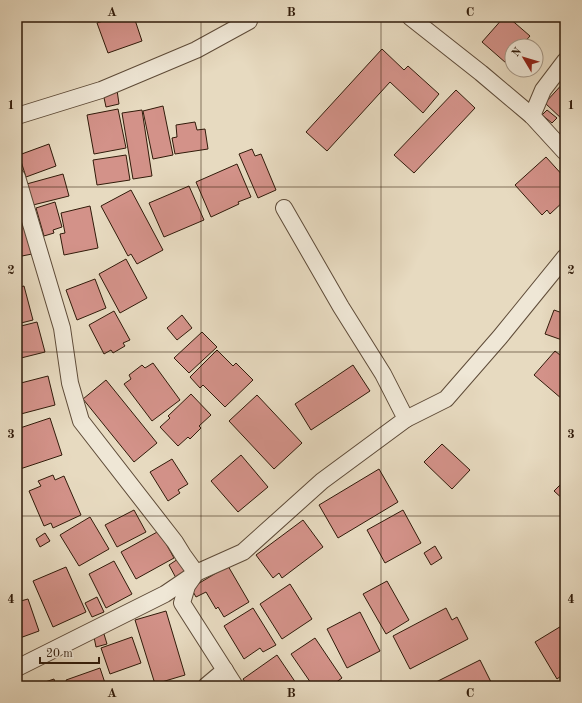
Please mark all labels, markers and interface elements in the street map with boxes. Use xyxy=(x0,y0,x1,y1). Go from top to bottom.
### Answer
text: A xyxy=(107,6,117,19)
text: B xyxy=(286,6,296,19)
text: C xyxy=(466,6,474,19)
north arrow xyxy=(504,38,544,78)
text: N xyxy=(510,46,525,59)
text: 1 xyxy=(7,99,15,112)
text: 1 xyxy=(567,99,575,112)
text: 2 xyxy=(7,264,15,277)
text: 2 xyxy=(567,264,575,277)
text: 3 xyxy=(7,428,15,441)
text: 3 xyxy=(567,428,575,441)
text: 4 xyxy=(7,593,15,606)
text: 4 xyxy=(567,593,575,606)
scale bar xyxy=(40,639,99,665)
text: 20 m xyxy=(46,648,73,660)
text: A xyxy=(107,687,117,700)
text: B xyxy=(286,687,296,700)
text: C xyxy=(466,687,474,700)

